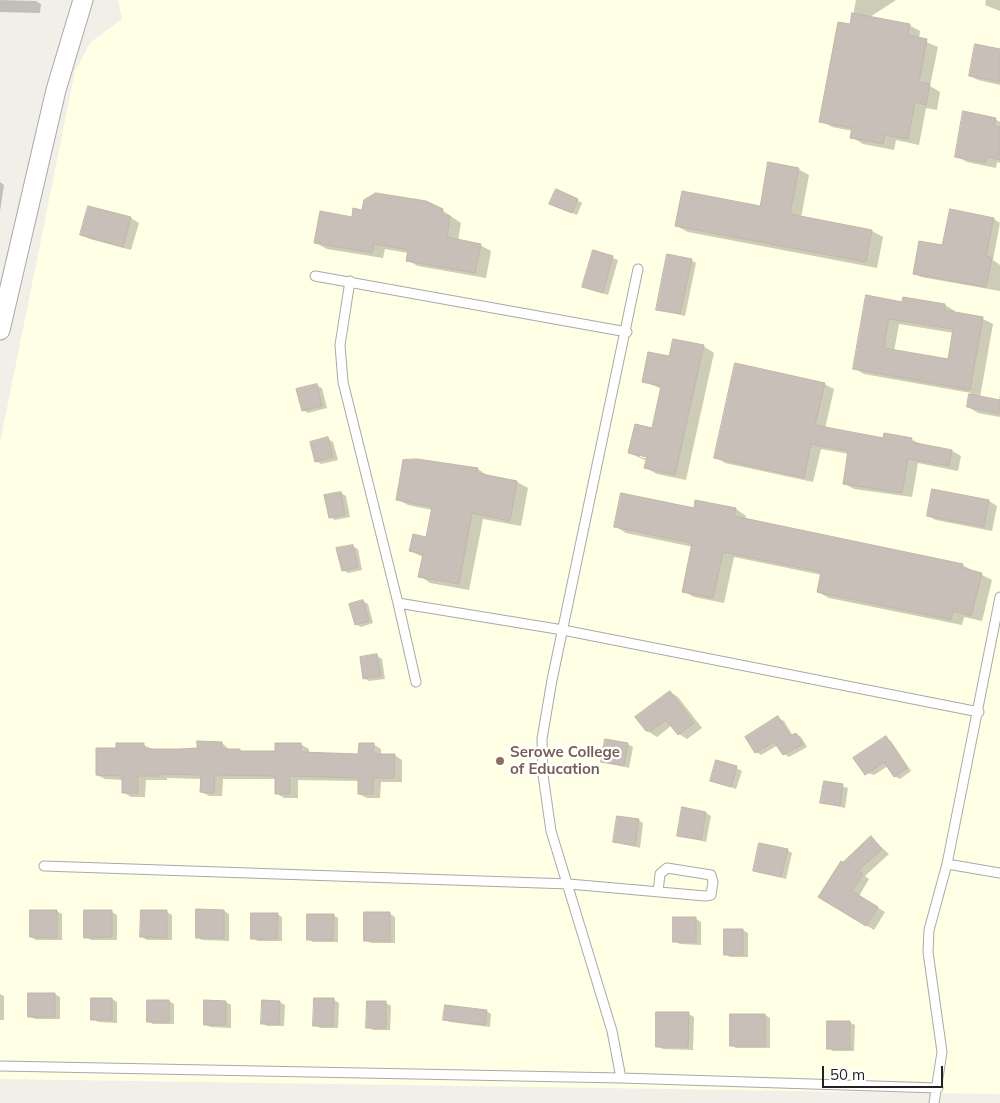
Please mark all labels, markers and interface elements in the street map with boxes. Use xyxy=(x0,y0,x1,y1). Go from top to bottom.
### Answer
place label: Serowe College of Education xyxy=(510,743,620,778)
marker: Serowe College of Education xyxy=(494,755,506,767)
scale bar xyxy=(825,1056,946,1088)
text: 50 m xyxy=(830,1065,865,1084)

